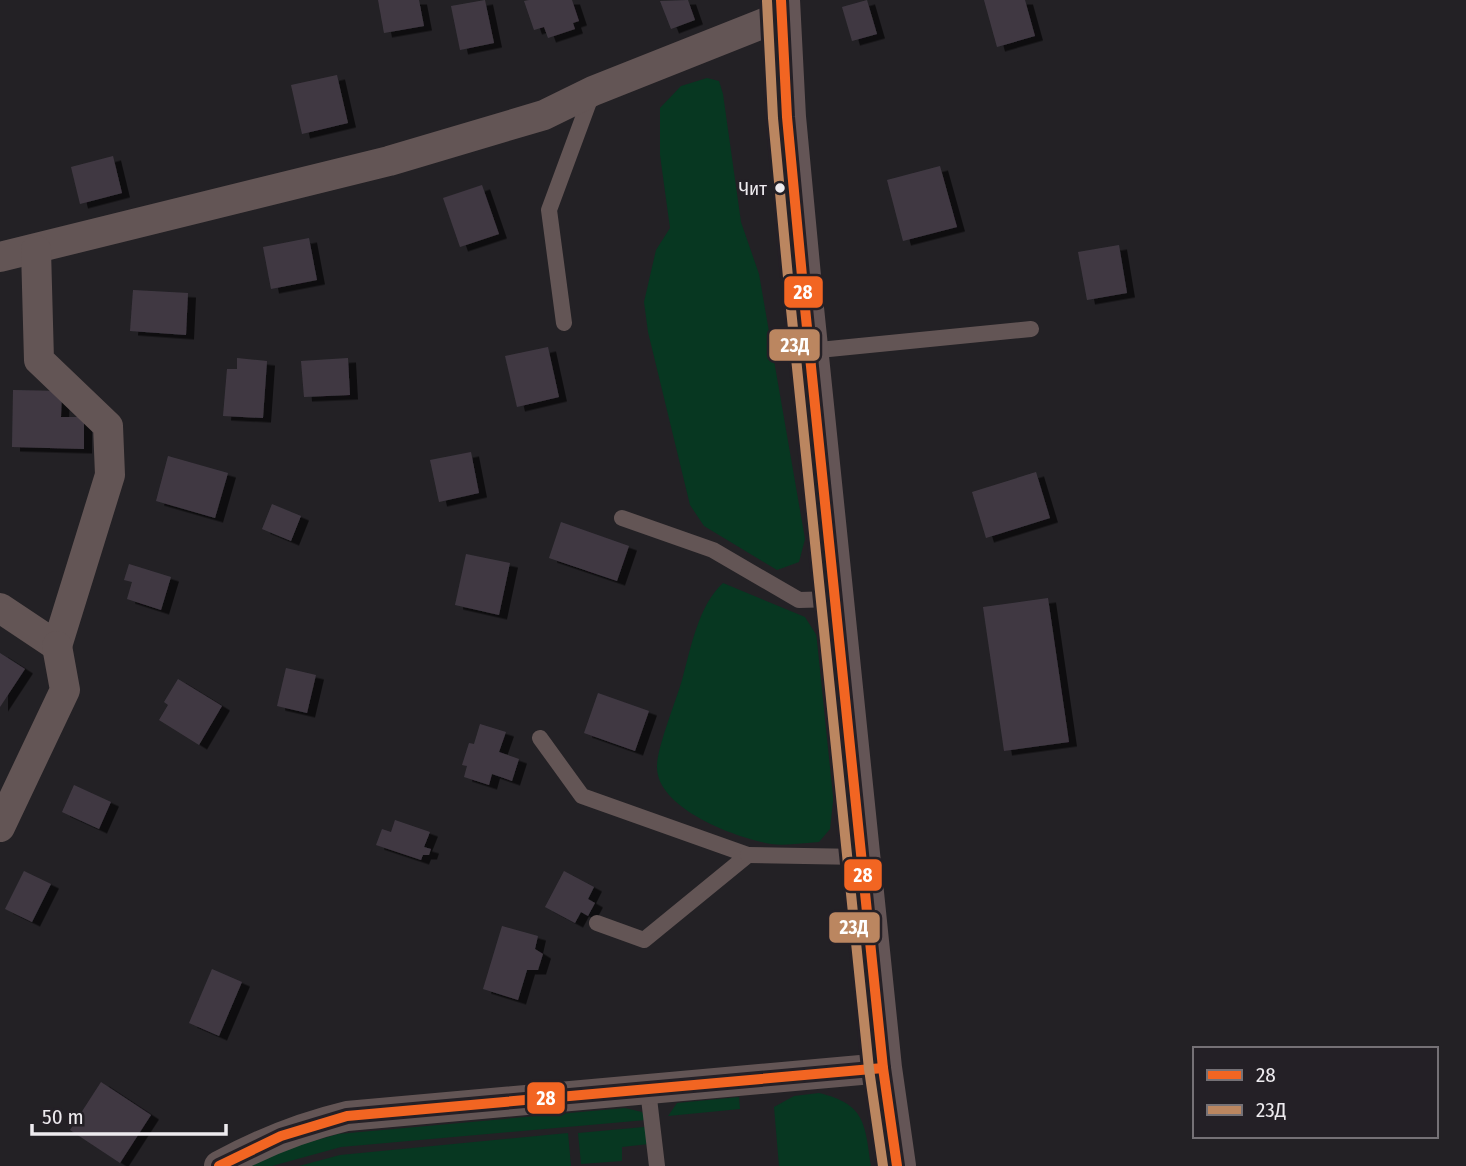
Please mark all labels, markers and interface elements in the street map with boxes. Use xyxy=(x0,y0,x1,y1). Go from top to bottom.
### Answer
place label: Чит xyxy=(739,177,767,200)
marker: Чит xyxy=(773,181,787,195)
line badge: 28 xyxy=(783,275,824,309)
text: 28 xyxy=(793,281,812,304)
line badge: 23Д xyxy=(768,328,821,362)
text: 23Д xyxy=(780,334,809,357)
line badge: 28 xyxy=(843,858,883,892)
text: 28 xyxy=(853,864,872,887)
line badge: 23Д xyxy=(828,911,881,944)
text: 23Д xyxy=(839,916,868,939)
legend xyxy=(1193,1047,1438,1138)
text: 28 xyxy=(1256,1062,1276,1088)
line badge: 28 xyxy=(526,1081,566,1115)
text: 28 xyxy=(536,1087,555,1110)
scale bar xyxy=(32,1092,226,1136)
text: 23Д xyxy=(1256,1097,1286,1123)
text: 50 m xyxy=(42,1104,84,1130)

